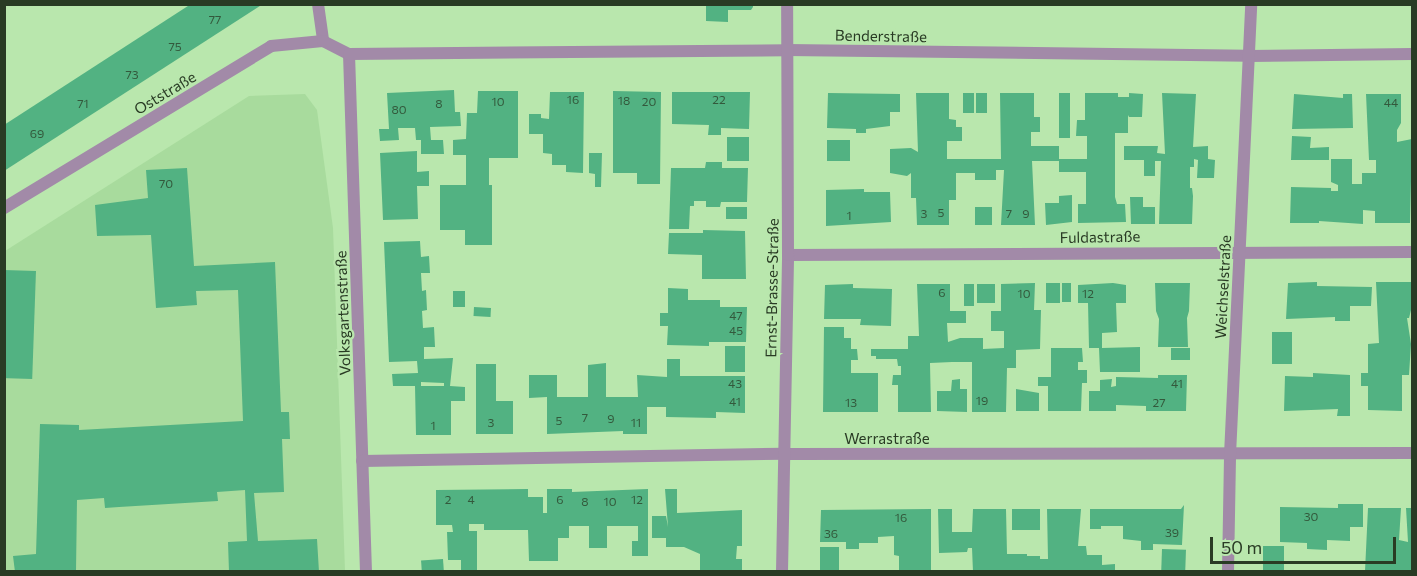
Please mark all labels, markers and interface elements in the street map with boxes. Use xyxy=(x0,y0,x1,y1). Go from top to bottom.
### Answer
house number: 77 xyxy=(209,13,221,27)
street label: Benderstraße xyxy=(835,26,927,46)
house number: 75 xyxy=(168,40,182,54)
house number: 73 xyxy=(125,68,139,82)
street label: Oststraße xyxy=(131,68,199,118)
house number: 16 xyxy=(567,93,579,107)
house number: 22 xyxy=(712,93,726,107)
house number: 18 xyxy=(618,94,630,108)
house number: 10 xyxy=(492,95,504,109)
house number: 20 xyxy=(642,95,656,109)
house number: 44 xyxy=(1384,96,1398,110)
house number: 71 xyxy=(77,97,89,111)
house number: 8 xyxy=(435,97,443,111)
house number: 80 xyxy=(391,103,407,117)
house number: 69 xyxy=(30,127,44,141)
house number: 70 xyxy=(159,177,173,191)
house number: 5 xyxy=(938,206,944,220)
house number: 3 xyxy=(921,207,927,221)
house number: 7 xyxy=(1006,207,1012,221)
house number: 9 xyxy=(1022,207,1030,221)
house number: 1 xyxy=(846,209,852,223)
street label: Ernst-Brasse-Straße xyxy=(762,218,782,358)
street label: Fuldastraße xyxy=(1059,227,1141,247)
street label: Weichselstraße xyxy=(1211,234,1235,340)
street label: Volksgartenstraße xyxy=(332,250,354,376)
house number: 6 xyxy=(938,286,946,300)
house number: 10 xyxy=(1018,287,1030,301)
house number: 12 xyxy=(1082,287,1094,301)
house number: 47 xyxy=(729,309,743,323)
house number: 45 xyxy=(729,324,743,338)
house number: 43 xyxy=(728,377,742,391)
house number: 41 xyxy=(1171,377,1183,391)
house number: 19 xyxy=(976,394,988,408)
house number: 41 xyxy=(729,395,741,409)
house number: 13 xyxy=(845,396,857,410)
house number: 27 xyxy=(1153,396,1165,410)
house number: 7 xyxy=(582,411,588,425)
house number: 9 xyxy=(607,412,615,426)
house number: 5 xyxy=(556,414,562,428)
house number: 3 xyxy=(488,416,494,430)
house number: 11 xyxy=(631,416,641,430)
house number: 1 xyxy=(430,419,436,433)
street label: Werrastraße xyxy=(844,430,930,448)
house number: 2 xyxy=(445,493,451,507)
house number: 4 xyxy=(467,493,475,507)
house number: 6 xyxy=(556,493,564,507)
house number: 12 xyxy=(631,493,643,507)
house number: 8 xyxy=(581,495,589,509)
house number: 10 xyxy=(604,495,616,509)
house number: 30 xyxy=(1304,510,1318,524)
house number: 16 xyxy=(895,511,907,525)
scale bar xyxy=(1213,525,1399,563)
house number: 39 xyxy=(1165,526,1179,540)
house number: 36 xyxy=(824,527,838,541)
text: 50 m xyxy=(1221,536,1262,558)

